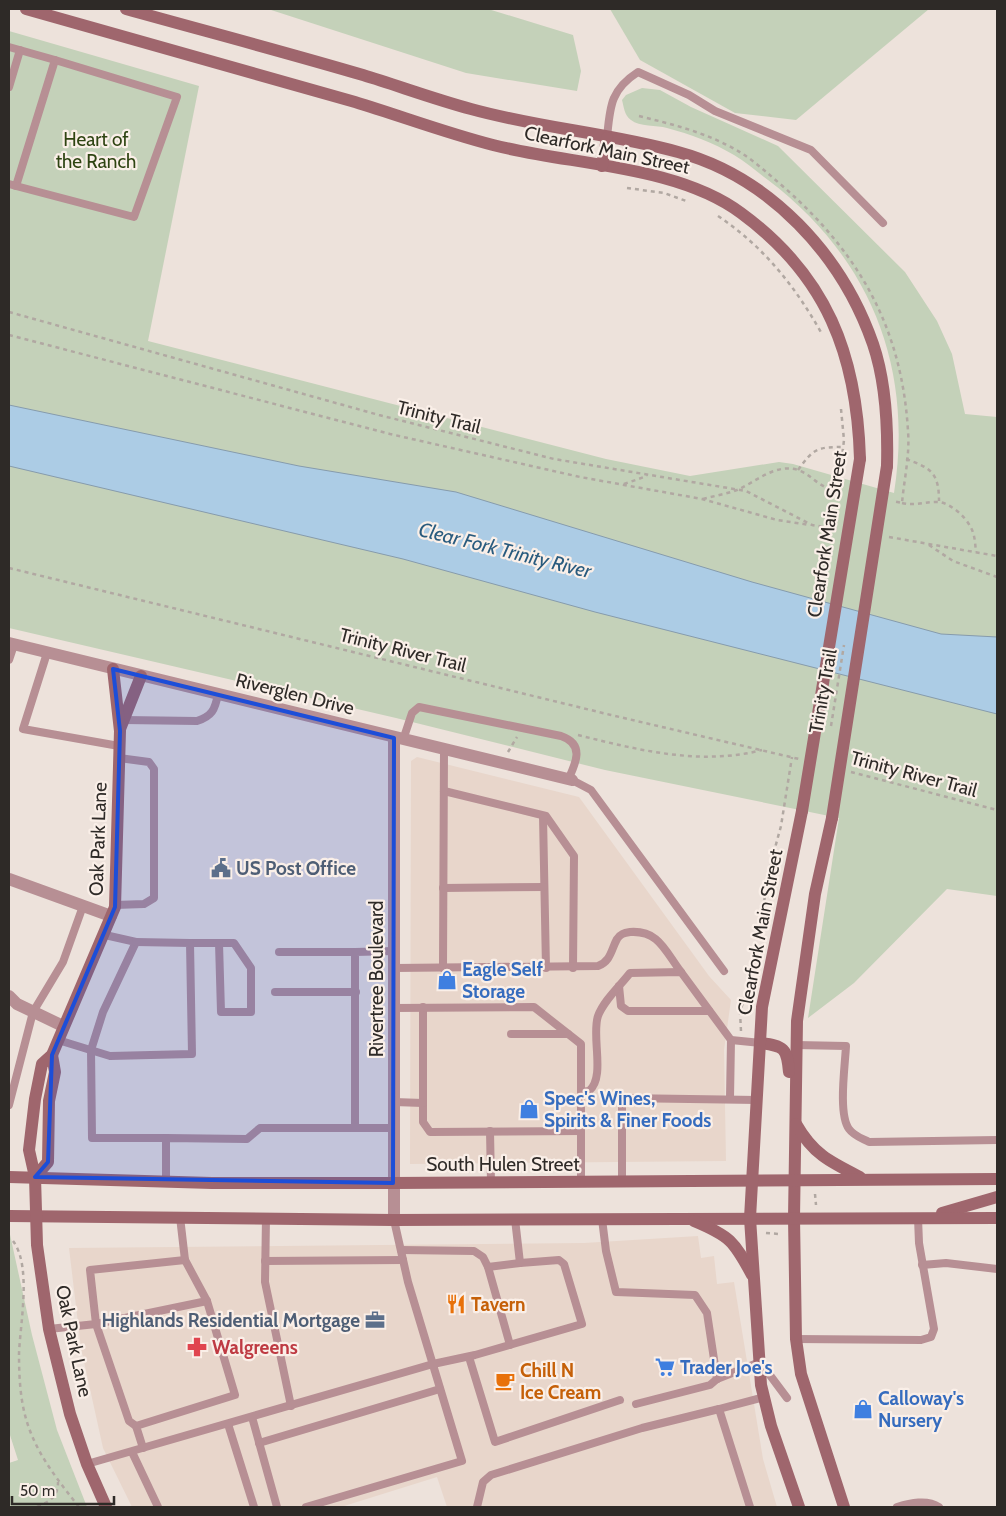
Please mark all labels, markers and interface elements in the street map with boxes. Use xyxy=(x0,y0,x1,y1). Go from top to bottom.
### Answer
street label: Clearfork Main Street xyxy=(522,121,692,179)
park label: Heart of the Ranch xyxy=(56,128,136,173)
street label: Trinity Trail xyxy=(395,396,484,439)
street label: Clearfork Main Street xyxy=(802,448,852,619)
water label: Clear Fork Trinity River xyxy=(416,517,595,583)
street label: Trinity River Trail xyxy=(337,623,469,677)
street label: Trinity Trail xyxy=(804,646,842,735)
street label: Riverglen Drive xyxy=(233,668,357,720)
street label: Trinity River Trail xyxy=(848,746,980,802)
street label: Oak Park Lane xyxy=(85,781,111,896)
street label: Clearfork Main Street xyxy=(733,847,787,1017)
public building icon: US Post Office xyxy=(210,857,232,879)
place label: US Post Office xyxy=(236,857,356,880)
street label: Rivertree Boulevard xyxy=(365,901,388,1057)
place label: Eagle Self Storage xyxy=(462,958,543,1003)
shop icon: Eagle Self Storage xyxy=(436,969,458,991)
place label: Spec's Wines, Spirits & Finer Foods xyxy=(544,1087,711,1132)
shop icon: Spec's Wines, Spirits & Finer Foods xyxy=(518,1098,540,1120)
street label: South Hulen Street xyxy=(426,1153,580,1176)
street label: Oak Park Lane xyxy=(51,1283,97,1399)
restaurant icon: Tavern xyxy=(445,1293,467,1315)
place label: Tavern xyxy=(471,1293,525,1316)
place label: Highlands Residential Mortgage xyxy=(101,1309,360,1332)
office icon: Highlands Residential Mortgage xyxy=(364,1309,386,1331)
pharmacy icon: Walgreens xyxy=(186,1336,208,1358)
place label: Walgreens xyxy=(212,1336,298,1359)
supermarket icon: Trader Joe's xyxy=(654,1356,676,1378)
place label: Trader Joe's xyxy=(680,1356,773,1379)
place label: Chill N Ice Cream xyxy=(520,1359,601,1404)
cafe icon: Chill N Ice Cream xyxy=(494,1370,516,1392)
place label: Calloway's Nursery xyxy=(878,1387,964,1432)
shop icon: Calloway's Nursery xyxy=(852,1398,874,1420)
scale bar xyxy=(12,1474,115,1506)
text: 50 m xyxy=(20,1482,55,1500)

